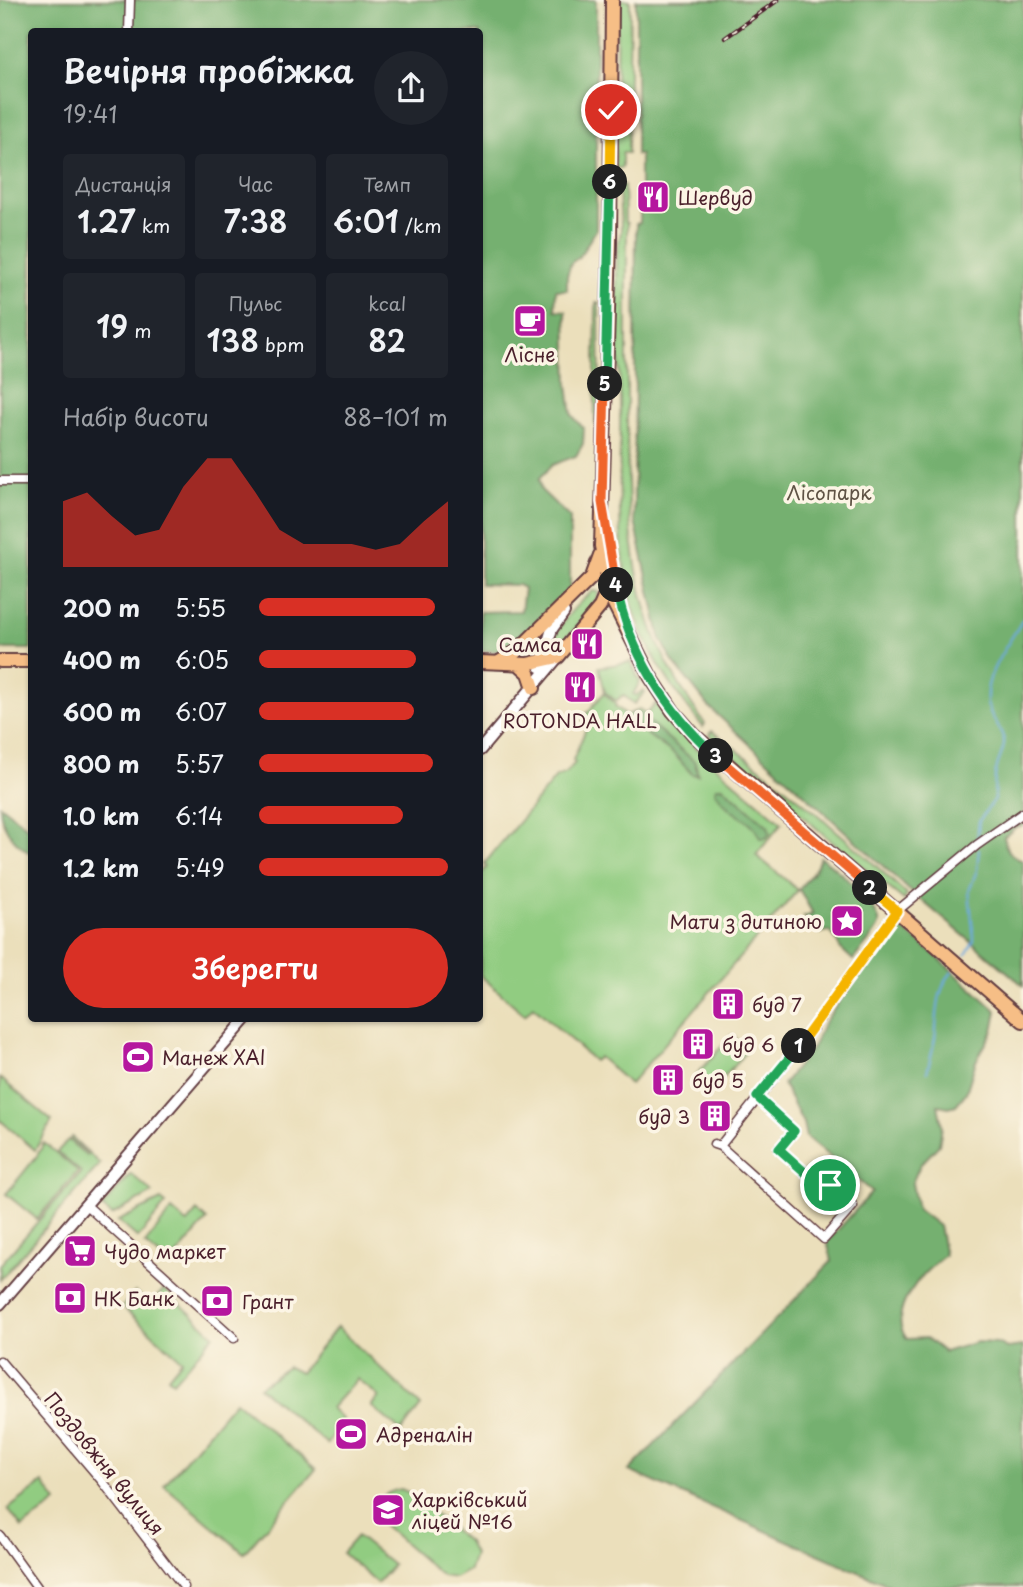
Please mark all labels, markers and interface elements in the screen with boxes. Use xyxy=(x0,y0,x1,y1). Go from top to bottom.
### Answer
text: Вечірня пробіжка xyxy=(63,46,354,94)
button: share xyxy=(374,51,448,125)
pin xyxy=(581,80,641,140)
icon: check xyxy=(592,91,630,129)
text: 19:41 xyxy=(63,96,118,131)
pin: 6 xyxy=(592,164,628,200)
text: 6 xyxy=(603,167,616,195)
text: Дистанція xyxy=(76,170,172,198)
text: Час xyxy=(238,170,273,198)
text: Темп xyxy=(363,170,411,198)
restaurant icon: Шервуд xyxy=(634,178,672,216)
place label: Шервуд xyxy=(678,183,753,211)
text: 1.27 xyxy=(77,198,136,243)
text: 7:38 xyxy=(224,198,287,243)
text: 6:01 xyxy=(333,198,399,243)
text: km xyxy=(136,211,170,239)
text: /km xyxy=(399,211,441,239)
text: Пульс xyxy=(229,289,282,317)
text: kcal xyxy=(368,289,406,317)
cafe icon: Лісне xyxy=(511,302,549,340)
text: 19 xyxy=(96,303,128,348)
text: m xyxy=(128,316,151,344)
text: 138 xyxy=(206,317,259,362)
text: 82 xyxy=(368,317,406,362)
text: bpm xyxy=(259,330,305,358)
place label: Лісне xyxy=(505,340,555,368)
pin: 5 xyxy=(588,366,622,402)
text: 5 xyxy=(598,369,611,397)
text: Набір висоти xyxy=(63,399,209,434)
text: 88–101 m xyxy=(343,399,448,434)
park label: Лісопарк xyxy=(787,478,872,506)
pin: 4 xyxy=(598,568,634,602)
text: 4 xyxy=(609,570,622,598)
text: 200 m xyxy=(63,590,140,625)
text: 5:55 xyxy=(175,590,226,625)
restaurant icon: Самса xyxy=(568,625,606,663)
place label: Самса xyxy=(498,630,562,658)
text: 400 m xyxy=(63,642,141,677)
text: 6:05 xyxy=(175,642,229,677)
restaurant icon: ROTONDA HALL xyxy=(561,668,599,706)
text: 600 m xyxy=(63,694,141,729)
text: 6:07 xyxy=(175,694,227,729)
place label: ROTONDA HALL xyxy=(503,706,657,734)
pin: 3 xyxy=(698,738,734,774)
text: 3 xyxy=(709,741,722,769)
text: 800 m xyxy=(63,746,140,781)
text: 5:57 xyxy=(175,746,224,781)
text: 1.0 km xyxy=(63,798,140,833)
text: 6:14 xyxy=(175,798,223,833)
text: 1.2 km xyxy=(63,850,139,885)
text: 5:49 xyxy=(175,850,225,885)
pin: 2 xyxy=(852,870,888,906)
text: 2 xyxy=(863,873,876,901)
place icon: Мати з дитиною xyxy=(828,902,866,940)
place label: Мати з дитиною xyxy=(670,907,822,935)
button: Зберегти xyxy=(63,928,448,1008)
building icon: буд 7 xyxy=(709,985,747,1023)
place label: буд 7 xyxy=(752,990,802,1018)
building icon: буд 6 xyxy=(679,1025,717,1063)
pin: 1 xyxy=(782,1028,816,1064)
place label: буд 6 xyxy=(722,1030,774,1058)
text: 1 xyxy=(794,1031,803,1059)
sports icon: Манеж ХАІ xyxy=(119,1038,157,1076)
place label: Манеж ХАІ xyxy=(162,1043,266,1071)
building icon: буд 5 xyxy=(649,1061,687,1099)
place label: буд 5 xyxy=(692,1066,744,1094)
building icon: буд 3 xyxy=(696,1097,734,1135)
place label: буд 3 xyxy=(638,1102,690,1130)
pin xyxy=(800,1155,860,1215)
icon: arrive xyxy=(811,1166,849,1204)
supermarket icon: Чудо маркет xyxy=(61,1232,99,1270)
place label: Чудо маркет xyxy=(104,1237,226,1265)
bank icon: НК Банк xyxy=(51,1279,89,1317)
bank icon: Грант xyxy=(198,1282,236,1320)
place label: НК Банк xyxy=(94,1284,175,1312)
place label: Грант xyxy=(242,1287,294,1315)
street label: Поздовжня вулиця xyxy=(38,1385,172,1541)
sports icon: Адреналін xyxy=(332,1415,370,1453)
place label: Адреналін xyxy=(376,1420,473,1448)
place label: Харківський ліцей №16 xyxy=(411,1485,527,1535)
school or university icon: Харківський ліцей №16 xyxy=(369,1491,407,1529)

